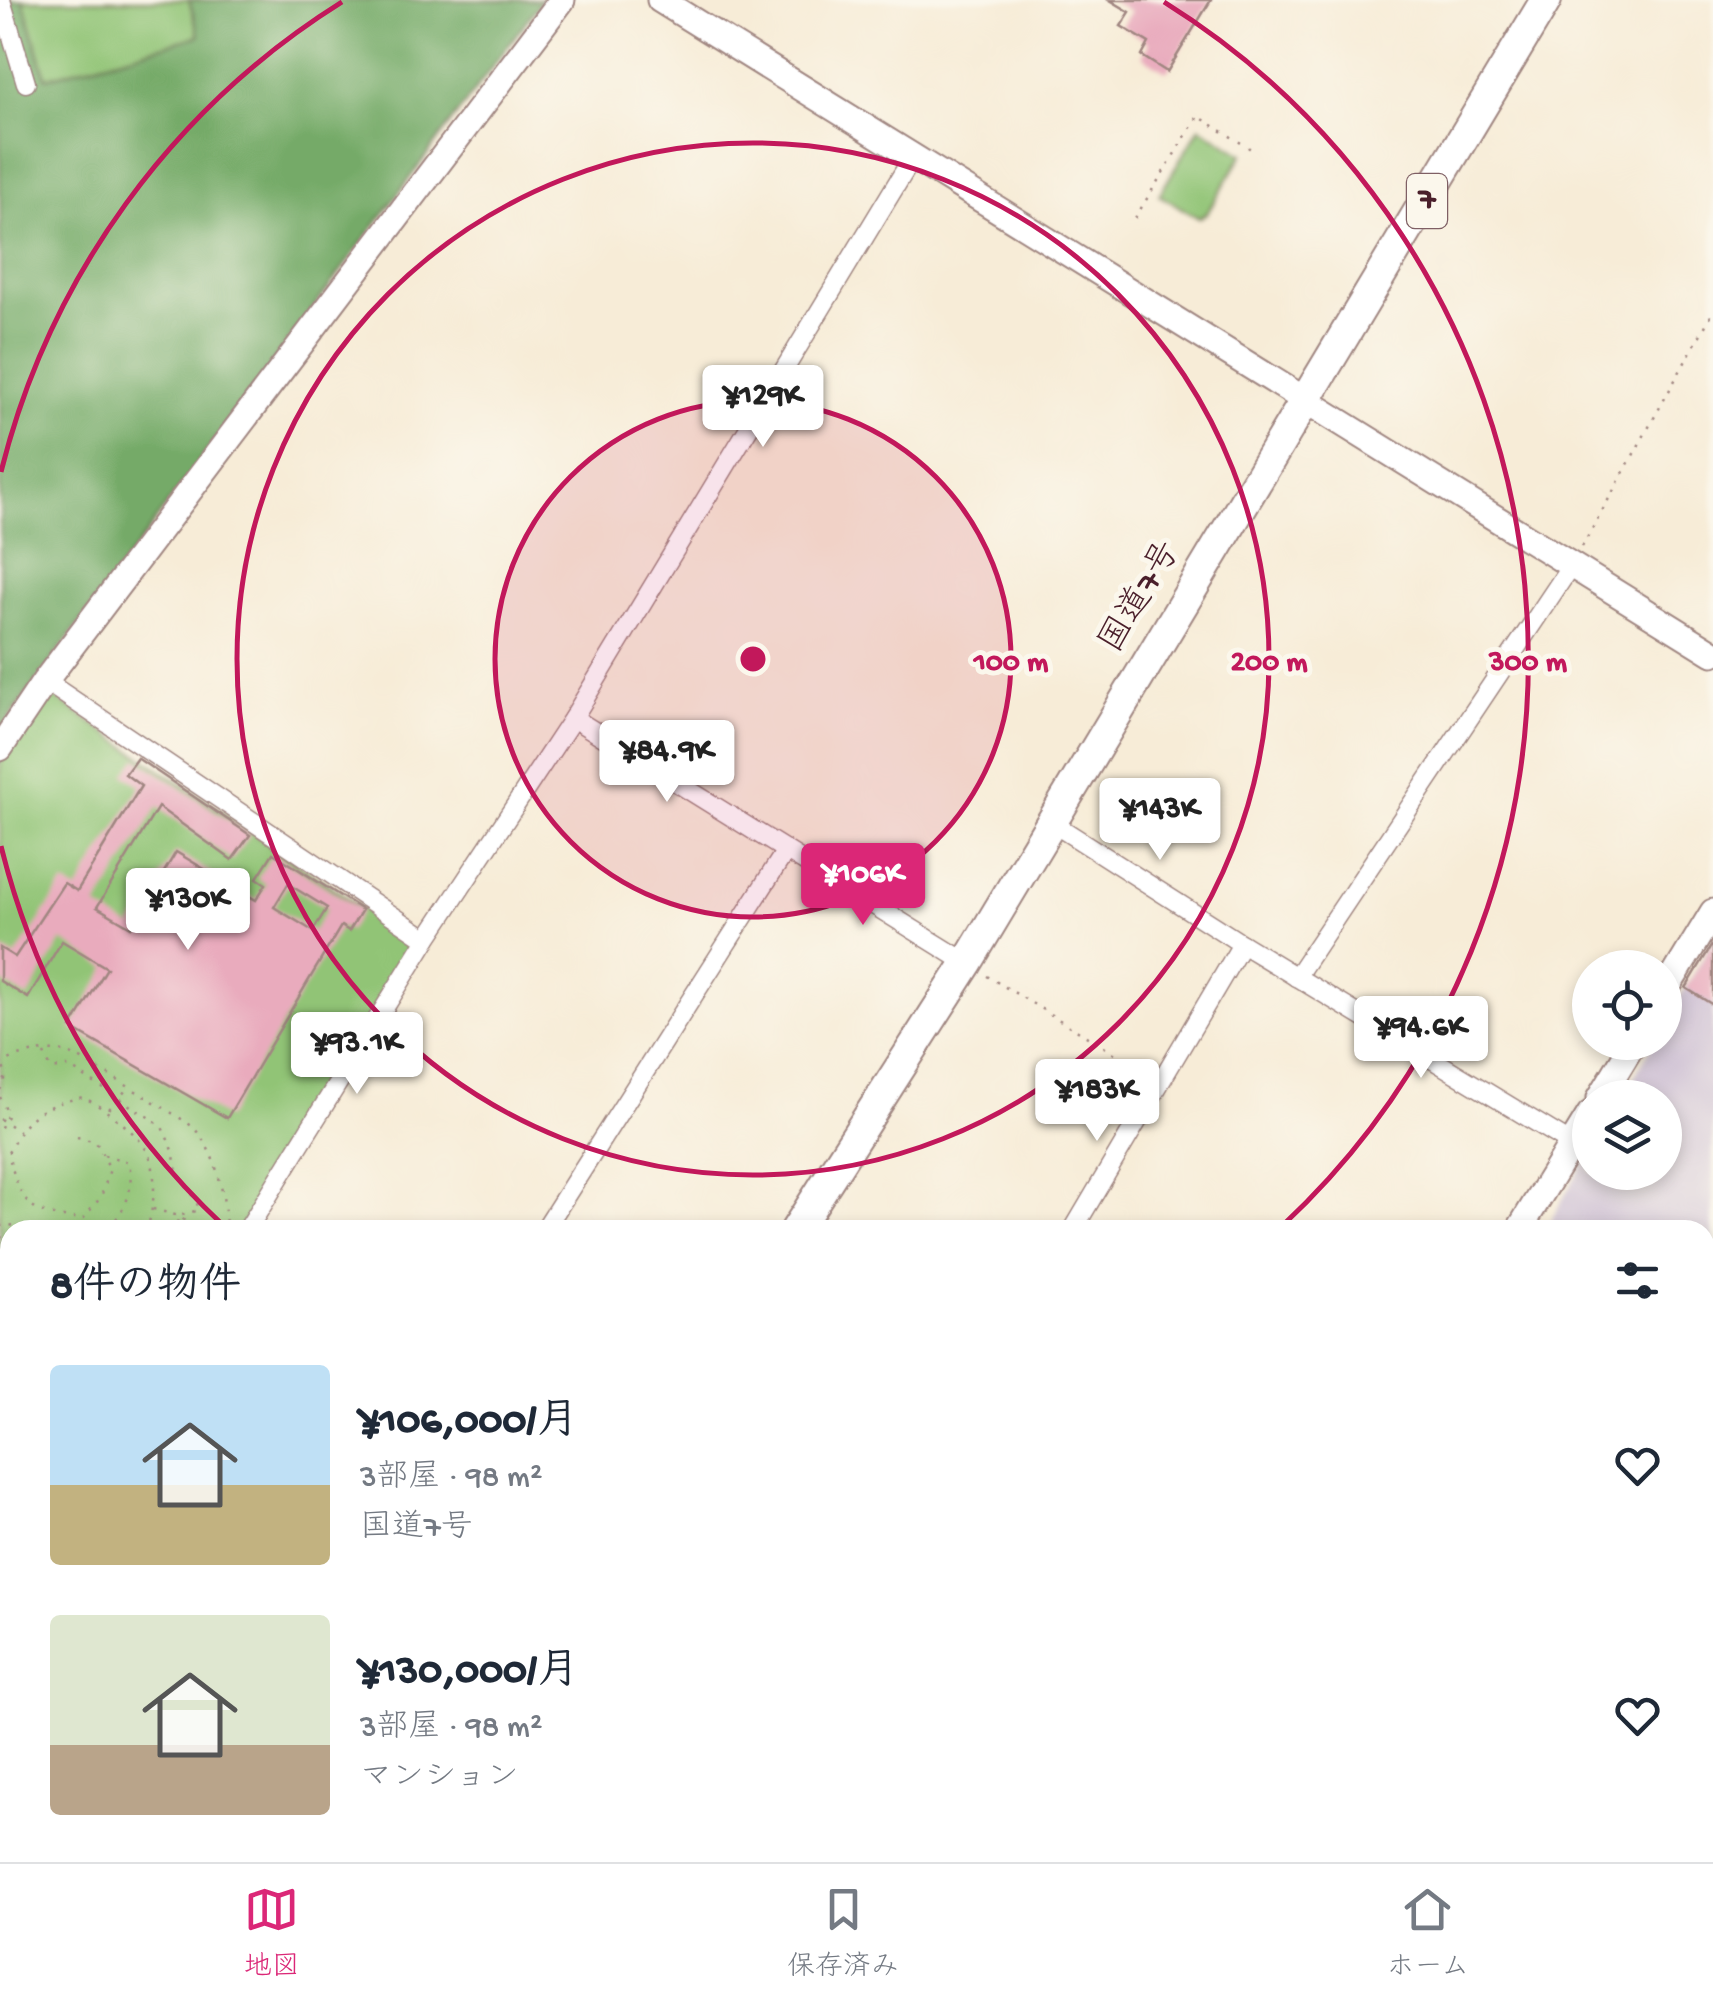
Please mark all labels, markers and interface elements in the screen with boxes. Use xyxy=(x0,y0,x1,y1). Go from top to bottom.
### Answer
road number: 7 xyxy=(1407,174,1447,228)
pin: ¥129K xyxy=(693,365,833,450)
text: ¥129K xyxy=(724,378,802,416)
street label: 国道7号 xyxy=(1092,534,1191,661)
centre of rings xyxy=(735,641,771,677)
text: 100 m xyxy=(973,647,1049,682)
text: 200 m xyxy=(1230,647,1308,682)
text: 300 m xyxy=(1488,647,1568,682)
pin: ¥84.9K xyxy=(586,720,748,805)
text: ¥84.9K xyxy=(621,733,713,771)
pin: ¥143K xyxy=(1090,778,1230,863)
text: ¥143K xyxy=(1121,791,1199,829)
pin: ¥106K xyxy=(793,843,933,928)
text: ¥106K xyxy=(823,856,903,894)
pin: ¥130K xyxy=(118,868,258,953)
text: ¥130K xyxy=(148,881,228,919)
map controls xyxy=(1572,950,1682,1190)
button: locate xyxy=(1572,950,1682,1060)
pin: ¥94.6K xyxy=(1340,996,1502,1081)
text: ¥94.6K xyxy=(1376,1009,1466,1047)
pin: ¥93.1K xyxy=(276,1012,438,1097)
text: ¥93.1K xyxy=(313,1025,401,1063)
pin: ¥183K xyxy=(1027,1059,1167,1144)
text: ¥183K xyxy=(1057,1072,1137,1110)
button: layers xyxy=(1572,1080,1682,1190)
icon: filters xyxy=(1610,1253,1665,1308)
text: 8件の物件 xyxy=(50,1264,241,1313)
text: ¥106,000/月 xyxy=(360,1399,578,1448)
icon: home xyxy=(130,1405,250,1525)
icon: heart xyxy=(1610,1438,1665,1493)
text: 3部屋 · 98 m² xyxy=(360,1460,542,1498)
text: 国道7号 xyxy=(360,1510,473,1548)
text: ¥130,000/月 xyxy=(360,1649,579,1698)
icon: home xyxy=(130,1655,250,1775)
icon: heart xyxy=(1610,1688,1665,1743)
text: 3部屋 · 98 m² xyxy=(360,1710,542,1748)
text: マンション xyxy=(360,1760,519,1798)
tab: 地図 xyxy=(244,1882,300,1985)
tab: 保存済み xyxy=(787,1882,899,1985)
tab: ホーム xyxy=(1386,1882,1469,1985)

